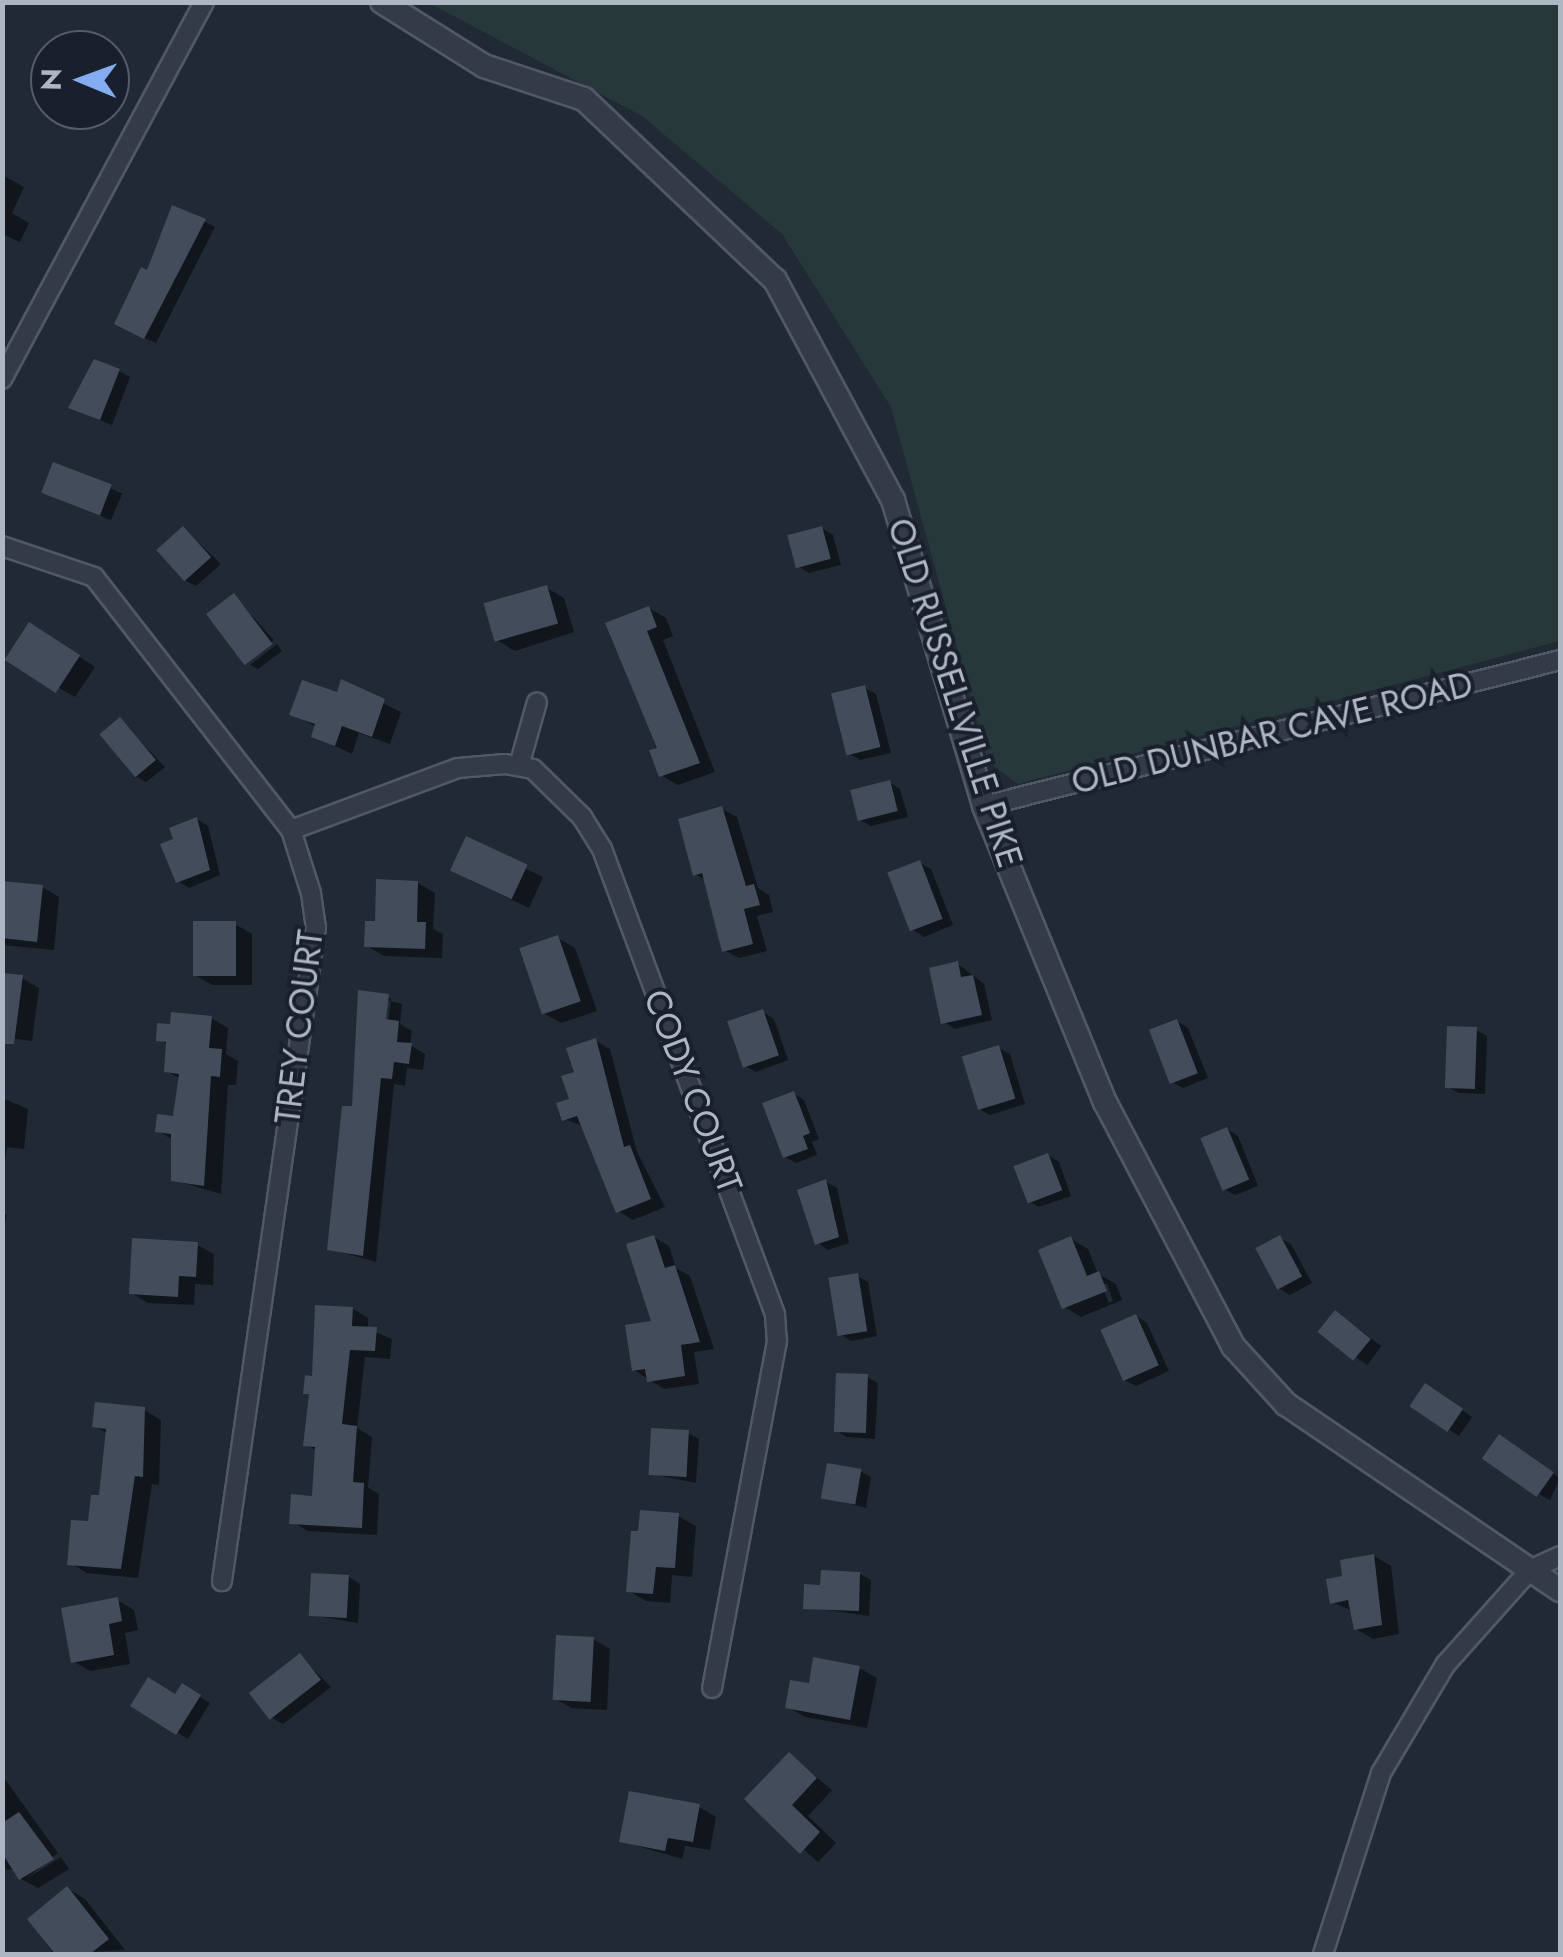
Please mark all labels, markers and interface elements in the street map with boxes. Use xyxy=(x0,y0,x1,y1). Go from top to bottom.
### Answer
north arrow xyxy=(30,30,130,130)
text: N xyxy=(31,68,72,91)
street label: OLD RUSSELLVILLE PIKE xyxy=(879,513,1031,873)
street label: OLD DUNBAR CAVE ROAD xyxy=(1067,663,1477,803)
street label: TREY COURT xyxy=(266,928,332,1126)
street label: CODY COURT xyxy=(635,984,751,1198)

